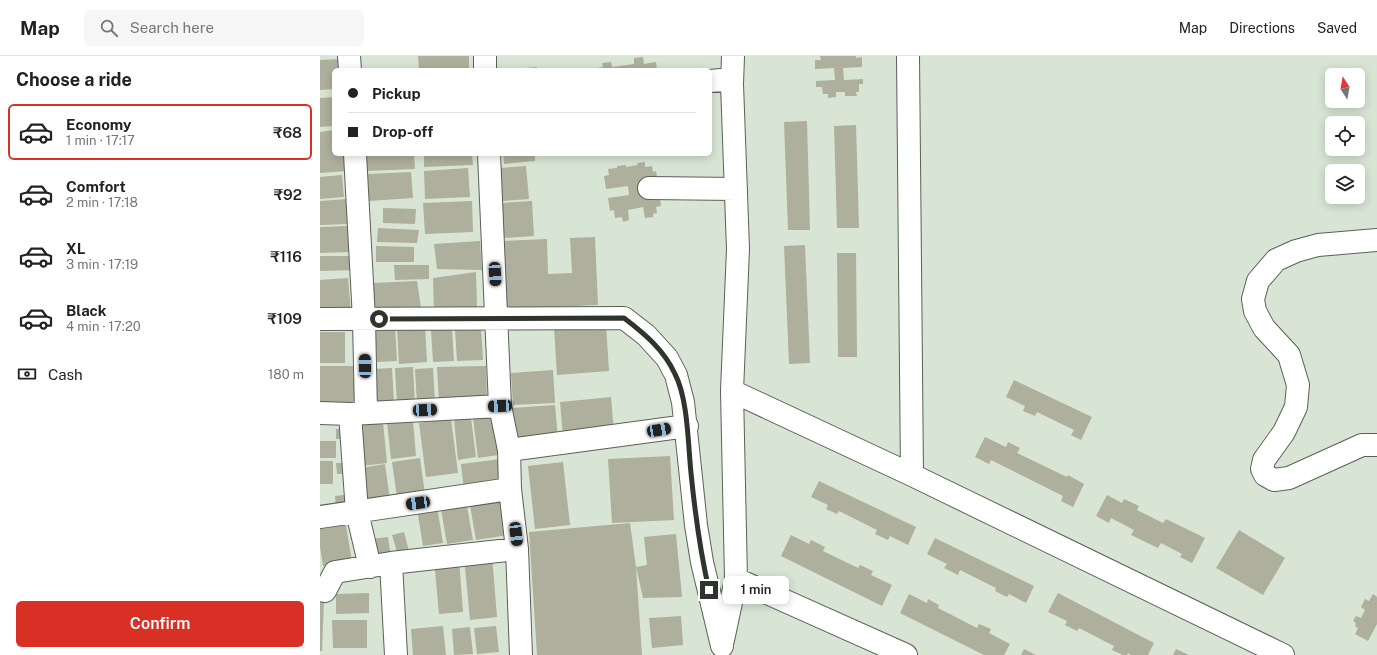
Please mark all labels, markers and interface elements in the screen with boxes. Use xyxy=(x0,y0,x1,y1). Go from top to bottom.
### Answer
search box xyxy=(84,10,364,46)
text: Map xyxy=(20,17,60,39)
icon: search xyxy=(98,17,120,39)
text: Search here xyxy=(130,19,214,36)
text: Map xyxy=(1179,20,1207,36)
text: Directions xyxy=(1229,20,1295,36)
text: Saved xyxy=(1317,20,1357,36)
north arrow xyxy=(1325,68,1365,108)
map controls xyxy=(1325,68,1365,204)
text: Choose a ride xyxy=(16,69,132,90)
text: Pickup xyxy=(372,85,421,102)
icon: car xyxy=(18,114,54,150)
text: Economy xyxy=(66,116,131,133)
button: locate xyxy=(1325,116,1365,156)
text: Drop-off xyxy=(372,123,433,140)
text: ₹68 xyxy=(273,124,302,141)
text: 1 min · 17:17 xyxy=(66,133,135,148)
button: layers xyxy=(1325,164,1365,204)
icon: car xyxy=(18,176,54,212)
text: Comfort xyxy=(66,178,126,195)
text: ₹92 xyxy=(274,186,302,203)
text: 2 min · 17:18 xyxy=(66,195,138,210)
icon: car xyxy=(18,238,54,274)
text: XL xyxy=(66,240,85,257)
text: ₹116 xyxy=(271,248,302,265)
text: 3 min · 17:19 xyxy=(66,257,138,272)
car xyxy=(488,262,502,286)
icon: car xyxy=(18,300,54,336)
text: Black xyxy=(66,302,106,319)
text: ₹109 xyxy=(267,310,302,327)
route start xyxy=(370,310,388,328)
text: 4 min · 17:20 xyxy=(66,319,141,334)
car xyxy=(359,354,371,378)
icon: cash xyxy=(16,363,38,385)
text: Cash xyxy=(48,366,83,383)
text: 180 m xyxy=(268,367,304,382)
car xyxy=(488,399,512,413)
car xyxy=(413,403,437,417)
car xyxy=(646,422,672,438)
car xyxy=(405,495,431,511)
car xyxy=(509,521,523,547)
callout: 1 min xyxy=(723,576,789,604)
route end xyxy=(700,581,718,599)
text: 1 min xyxy=(741,582,771,597)
button: Confirm xyxy=(16,601,304,647)

